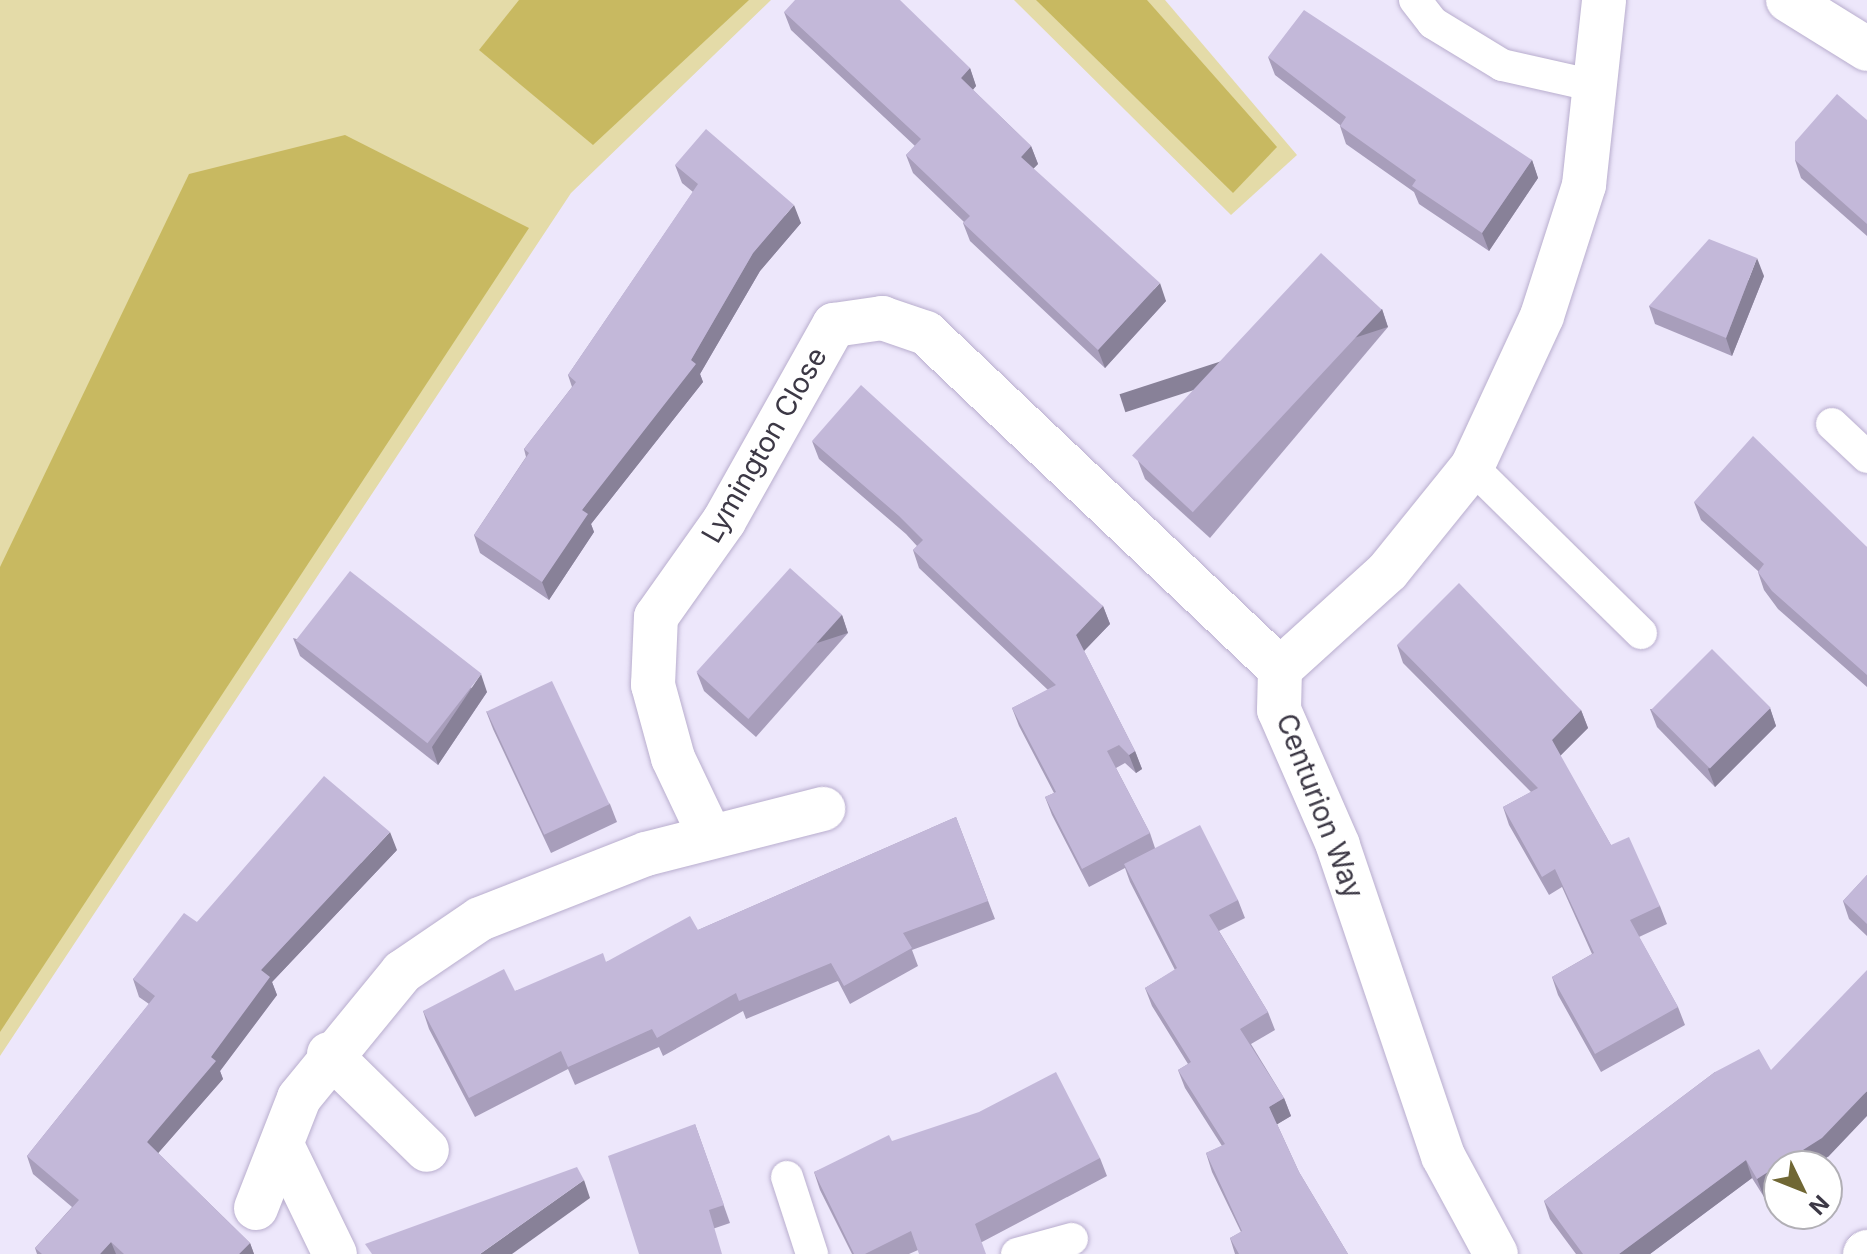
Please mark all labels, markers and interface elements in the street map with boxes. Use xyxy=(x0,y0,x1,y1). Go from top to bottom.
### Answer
street label: Lymington Close xyxy=(694,341,834,549)
street label: Centurion Way xyxy=(1269,709,1371,903)
north arrow xyxy=(1763,1150,1843,1230)
text: N xyxy=(1804,1190,1834,1220)

